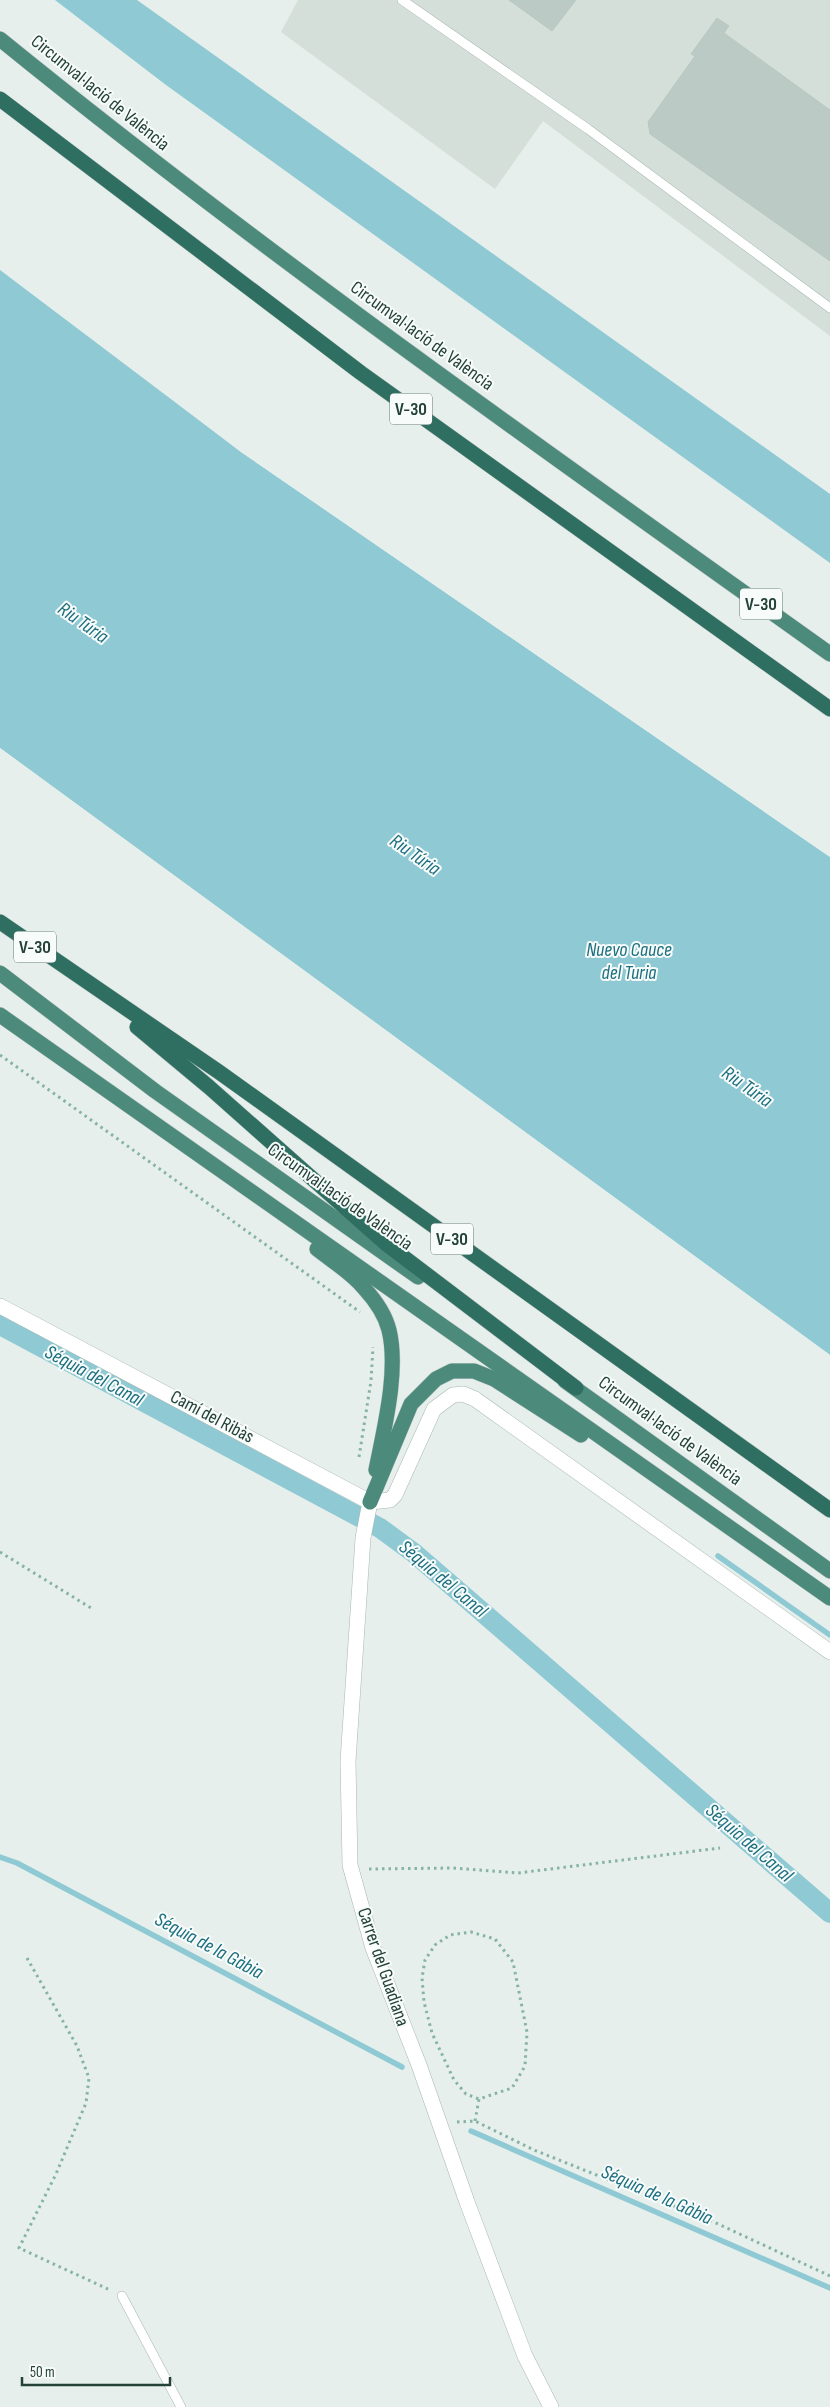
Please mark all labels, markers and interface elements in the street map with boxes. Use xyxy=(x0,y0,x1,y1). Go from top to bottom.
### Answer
street label: Circumval·lació de València xyxy=(26,30,174,156)
street label: Circumval·lació de València xyxy=(346,276,498,396)
road number: V-30 xyxy=(390,394,432,424)
road number: V-30 xyxy=(740,588,782,620)
water label: Riu Túria xyxy=(53,597,113,649)
water label: Riu Túria xyxy=(385,829,445,881)
road number: V-30 xyxy=(14,932,56,962)
water label: Nuevo Cauce del Turia xyxy=(586,938,672,985)
water label: Riu Túria xyxy=(717,1061,777,1113)
street label: Circumval·lació de València xyxy=(263,1138,417,1256)
road number: V-30 xyxy=(431,1224,473,1254)
water label: Séquia del Canal xyxy=(41,1340,148,1413)
street label: Circumval·lació de València xyxy=(594,1371,746,1491)
street label: Camí del Ribàs xyxy=(166,1385,258,1449)
water label: Séquia del Canal xyxy=(394,1535,493,1624)
water label: Séquia del Canal xyxy=(700,1799,799,1888)
street label: Carrer del Guadiana xyxy=(352,1905,414,2029)
water label: Séquia de la Gàbia xyxy=(151,1907,267,1985)
water label: Séquia de la Gàbia xyxy=(598,2160,716,2230)
scale bar xyxy=(22,2354,170,2386)
text: 50 m xyxy=(30,2363,55,2382)

